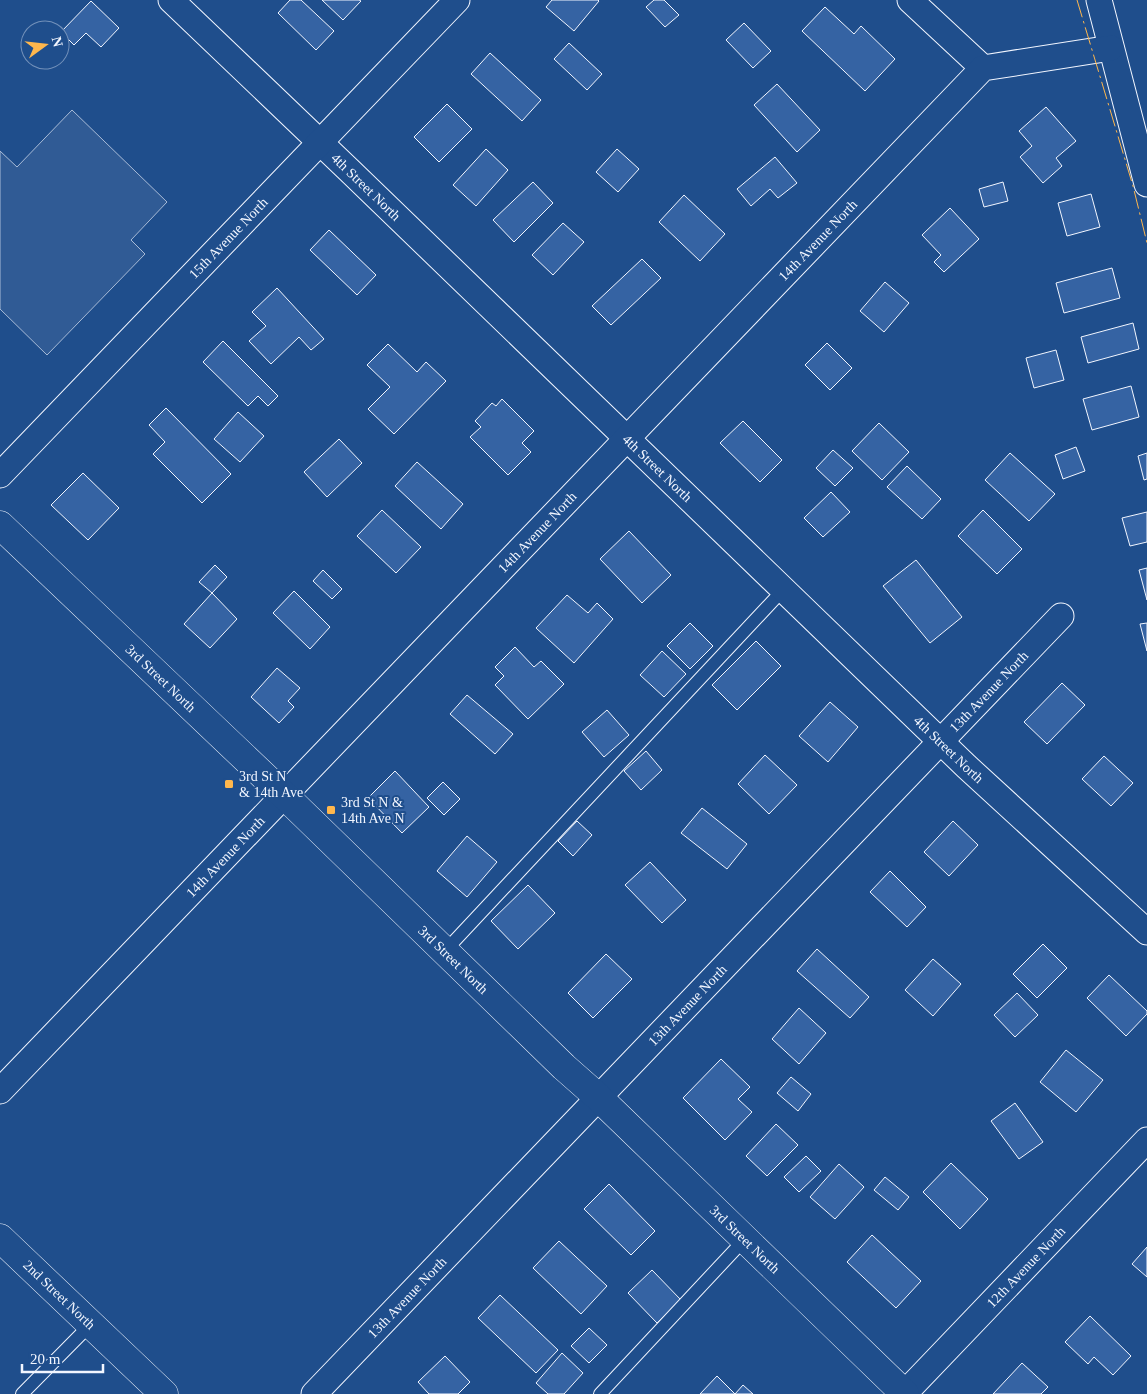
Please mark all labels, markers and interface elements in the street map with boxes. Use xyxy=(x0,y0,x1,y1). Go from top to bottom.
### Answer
north arrow xyxy=(20,20,70,70)
text: N xyxy=(49,35,66,49)
street label: 4th Street North xyxy=(328,150,403,224)
street label: 15th Avenue North xyxy=(186,195,271,282)
street label: 14th Avenue North xyxy=(776,197,860,284)
street label: 4th Street North xyxy=(619,432,695,505)
street label: 14th Avenue North xyxy=(495,489,580,576)
street label: 3rd Street North xyxy=(122,642,199,715)
street label: 13th Avenue North xyxy=(947,648,1031,735)
street label: 4th Street North xyxy=(911,713,986,786)
place label: 3rd St N & 14th Ave xyxy=(239,769,303,800)
marker: 3rd St N & 14th Ave xyxy=(223,778,235,790)
place label: 3rd St N & 14th Ave N xyxy=(341,795,405,826)
marker: 3rd St N & 14th Ave N xyxy=(325,804,337,816)
street label: 14th Avenue North xyxy=(183,813,268,901)
street label: 3rd Street North xyxy=(415,923,491,997)
street label: 13th Avenue North xyxy=(645,962,730,1049)
street label: 3rd Street North xyxy=(707,1202,783,1277)
street label: 12th Avenue North xyxy=(984,1224,1068,1311)
street label: 13th Avenue North xyxy=(365,1254,449,1341)
street label: 2nd Street North xyxy=(20,1257,98,1332)
scale bar xyxy=(22,1342,104,1374)
text: 20 m xyxy=(30,1351,61,1367)

